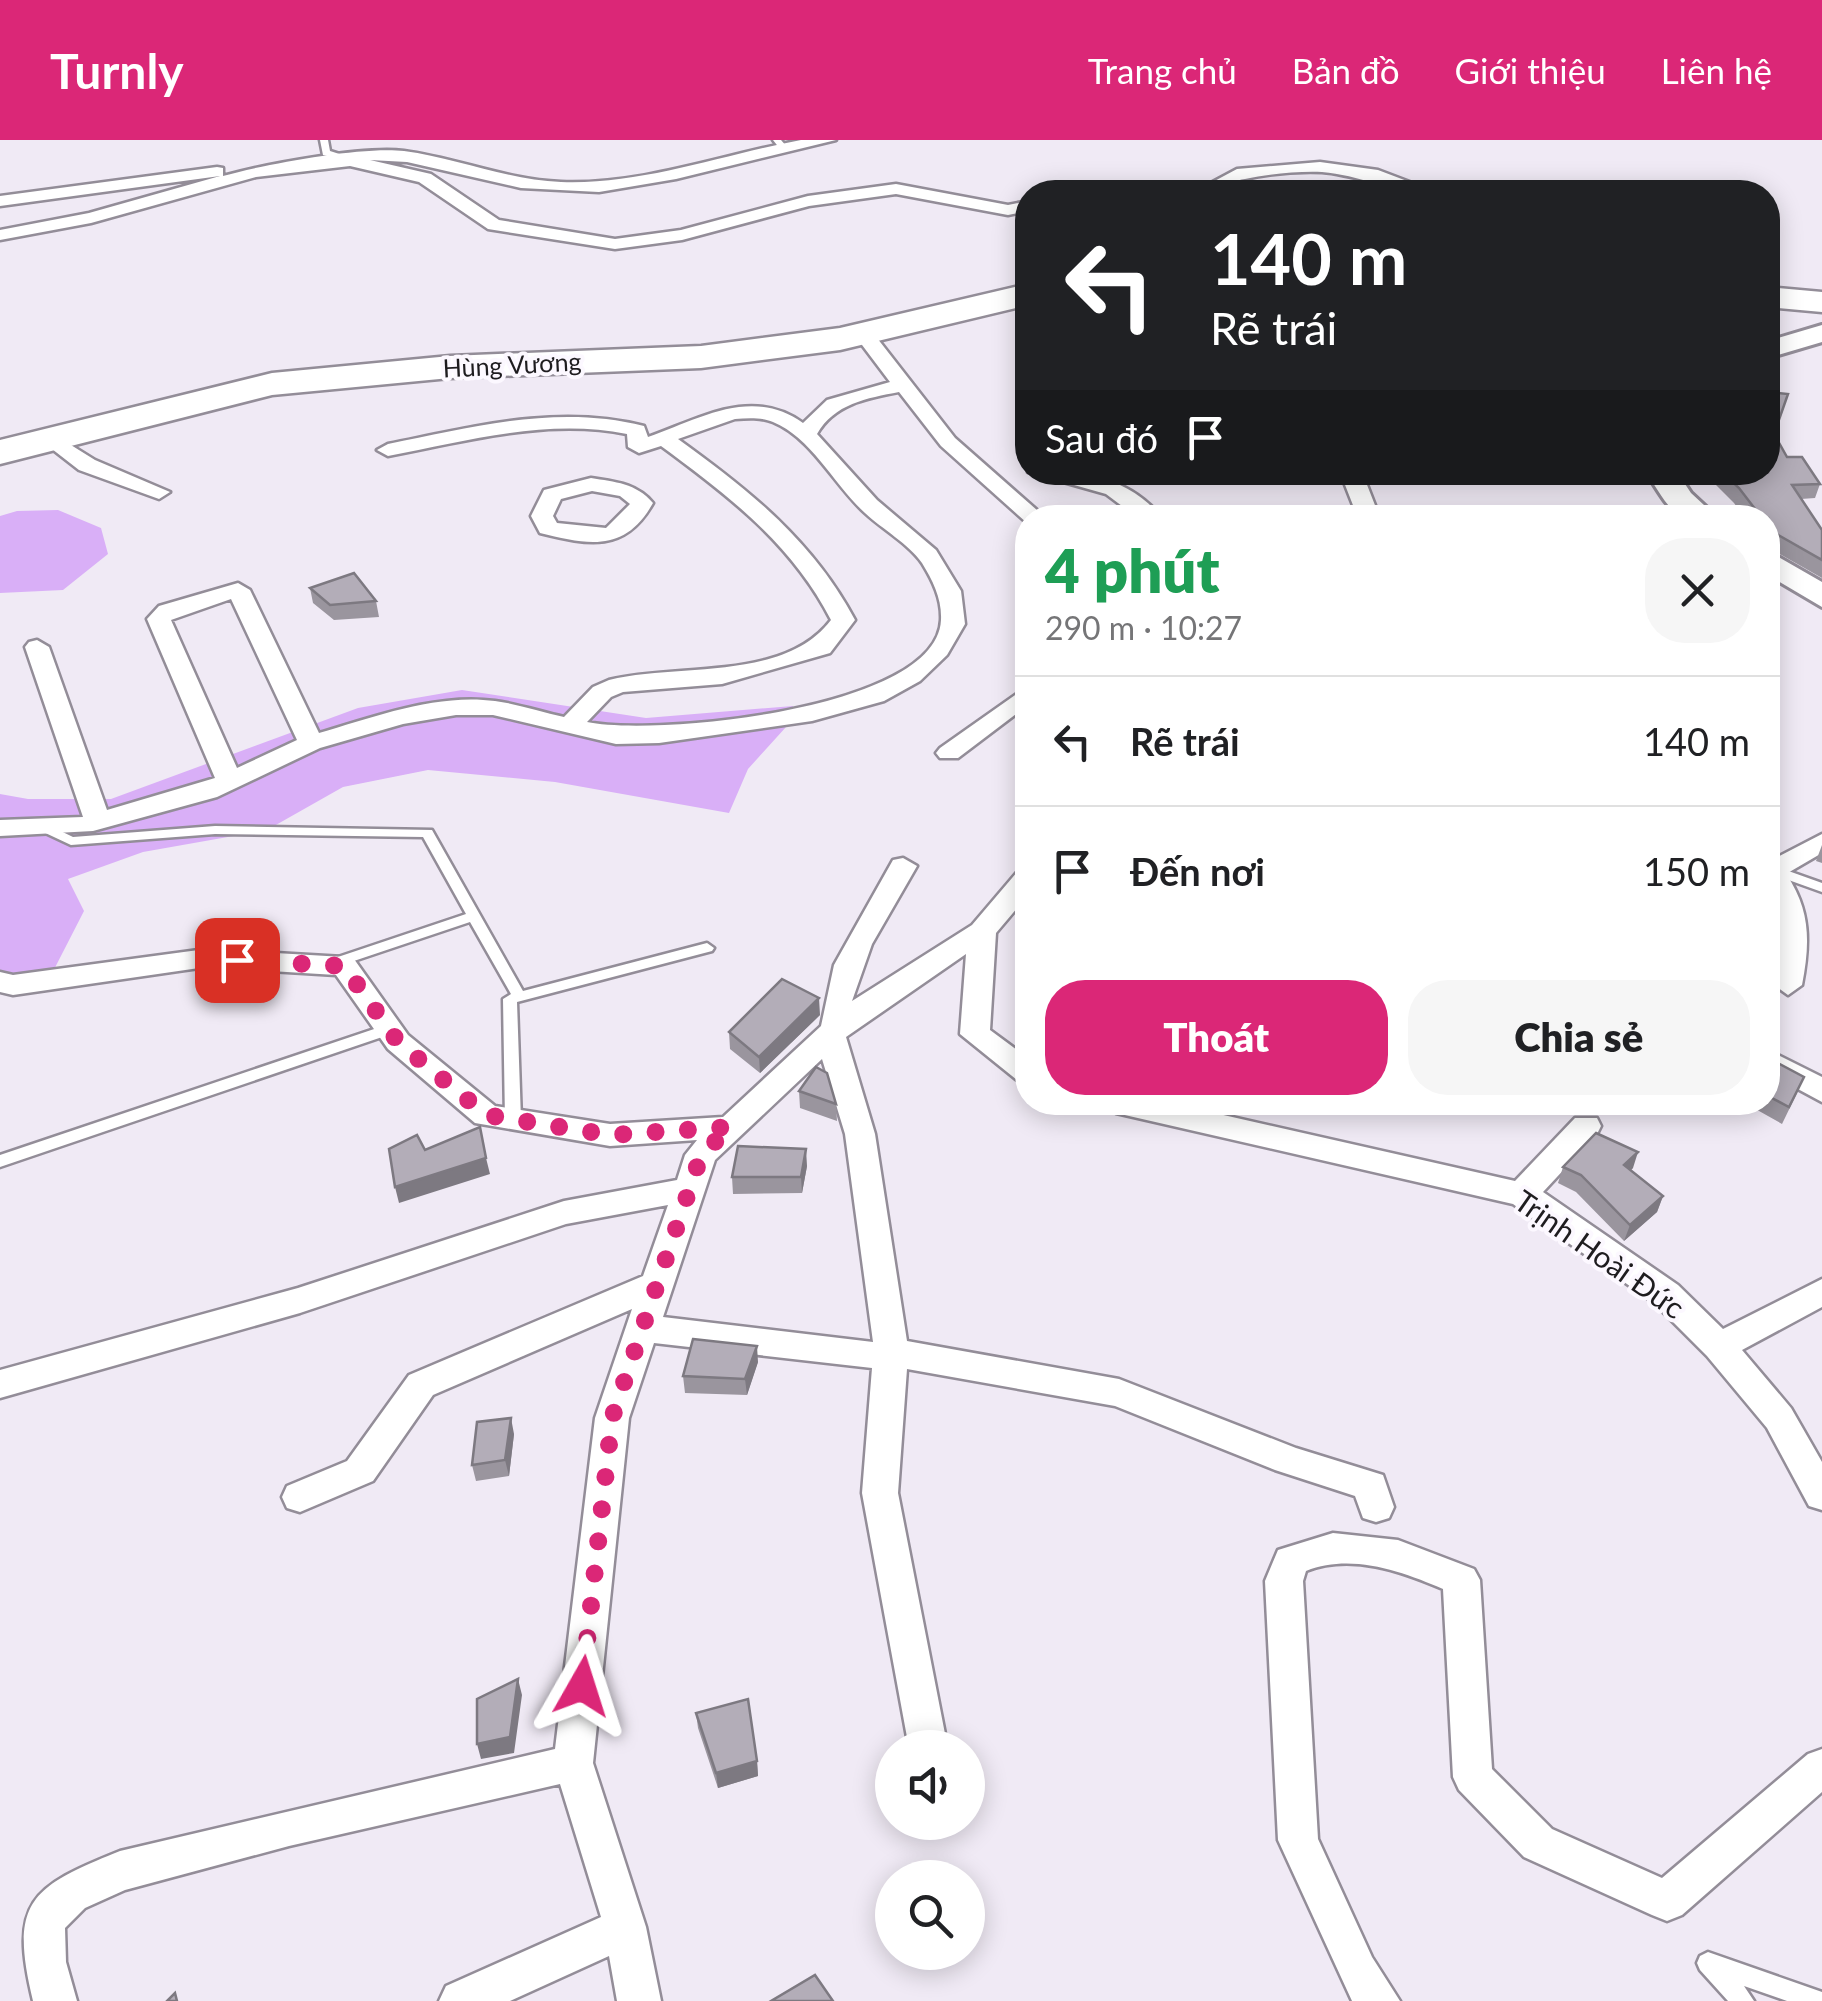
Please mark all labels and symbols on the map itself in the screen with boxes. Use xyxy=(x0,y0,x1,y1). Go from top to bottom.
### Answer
street label: Hùng Vương xyxy=(442,345,582,383)
pin xyxy=(195,918,280,1003)
street label: Trịnh Hoài Đức xyxy=(1508,1182,1692,1325)
position arrow xyxy=(530,1634,634,1738)

